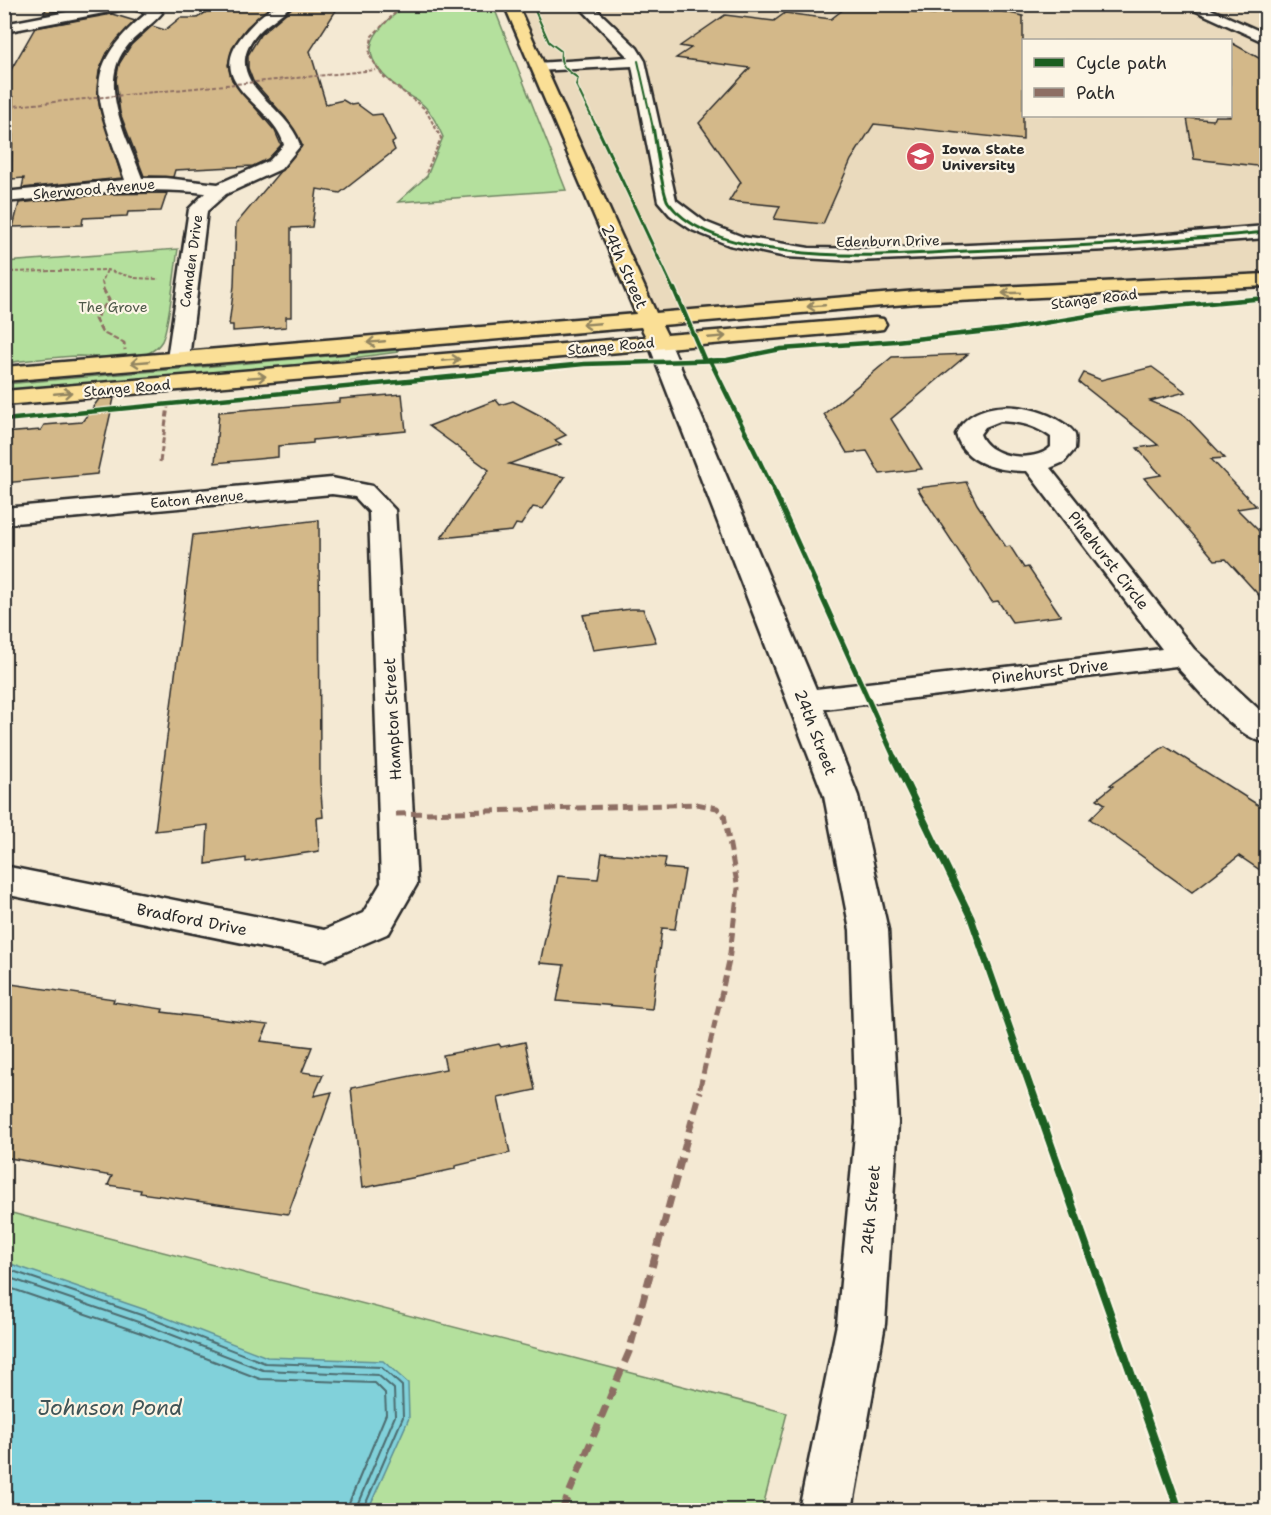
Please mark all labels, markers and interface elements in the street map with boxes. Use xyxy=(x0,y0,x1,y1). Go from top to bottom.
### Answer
legend xyxy=(1022,39,1232,117)
text: Cycle path xyxy=(1076,51,1167,75)
text: Path xyxy=(1076,81,1115,105)
place label: Iowa State University xyxy=(942,140,1025,174)
school or university icon: Iowa State University xyxy=(905,141,937,173)
street label: Sherwood Avenue xyxy=(32,175,156,203)
street label: Camden Drive xyxy=(176,213,206,308)
street label: 24th Street xyxy=(597,221,653,312)
street label: Edenburn Drive xyxy=(836,231,940,251)
street label: Stange Road xyxy=(1050,285,1138,313)
one-way arrow xyxy=(1001,288,1021,299)
park label: The Grove xyxy=(78,298,148,316)
one-way arrow xyxy=(807,301,827,312)
one-way arrow xyxy=(582,319,601,330)
one-way arrow xyxy=(707,332,727,343)
street label: Stange Road xyxy=(567,333,655,359)
one-way arrow xyxy=(366,337,386,348)
one-way arrow xyxy=(441,354,461,365)
one-way arrow xyxy=(130,357,150,368)
one-way arrow xyxy=(247,371,267,382)
street label: Stange Road xyxy=(83,375,171,401)
one-way arrow xyxy=(52,387,72,398)
street label: Eaton Avenue xyxy=(149,486,245,512)
street label: Pinehurst Circle xyxy=(1063,507,1154,614)
street label: Pinehurst Drive xyxy=(991,654,1110,689)
street label: Hampton Street xyxy=(379,657,406,781)
street label: 24th Street xyxy=(790,686,842,778)
street label: Bradford Drive xyxy=(135,898,249,941)
street label: 24th Street xyxy=(856,1164,885,1256)
water label: Johnson Pond xyxy=(38,1394,183,1422)

